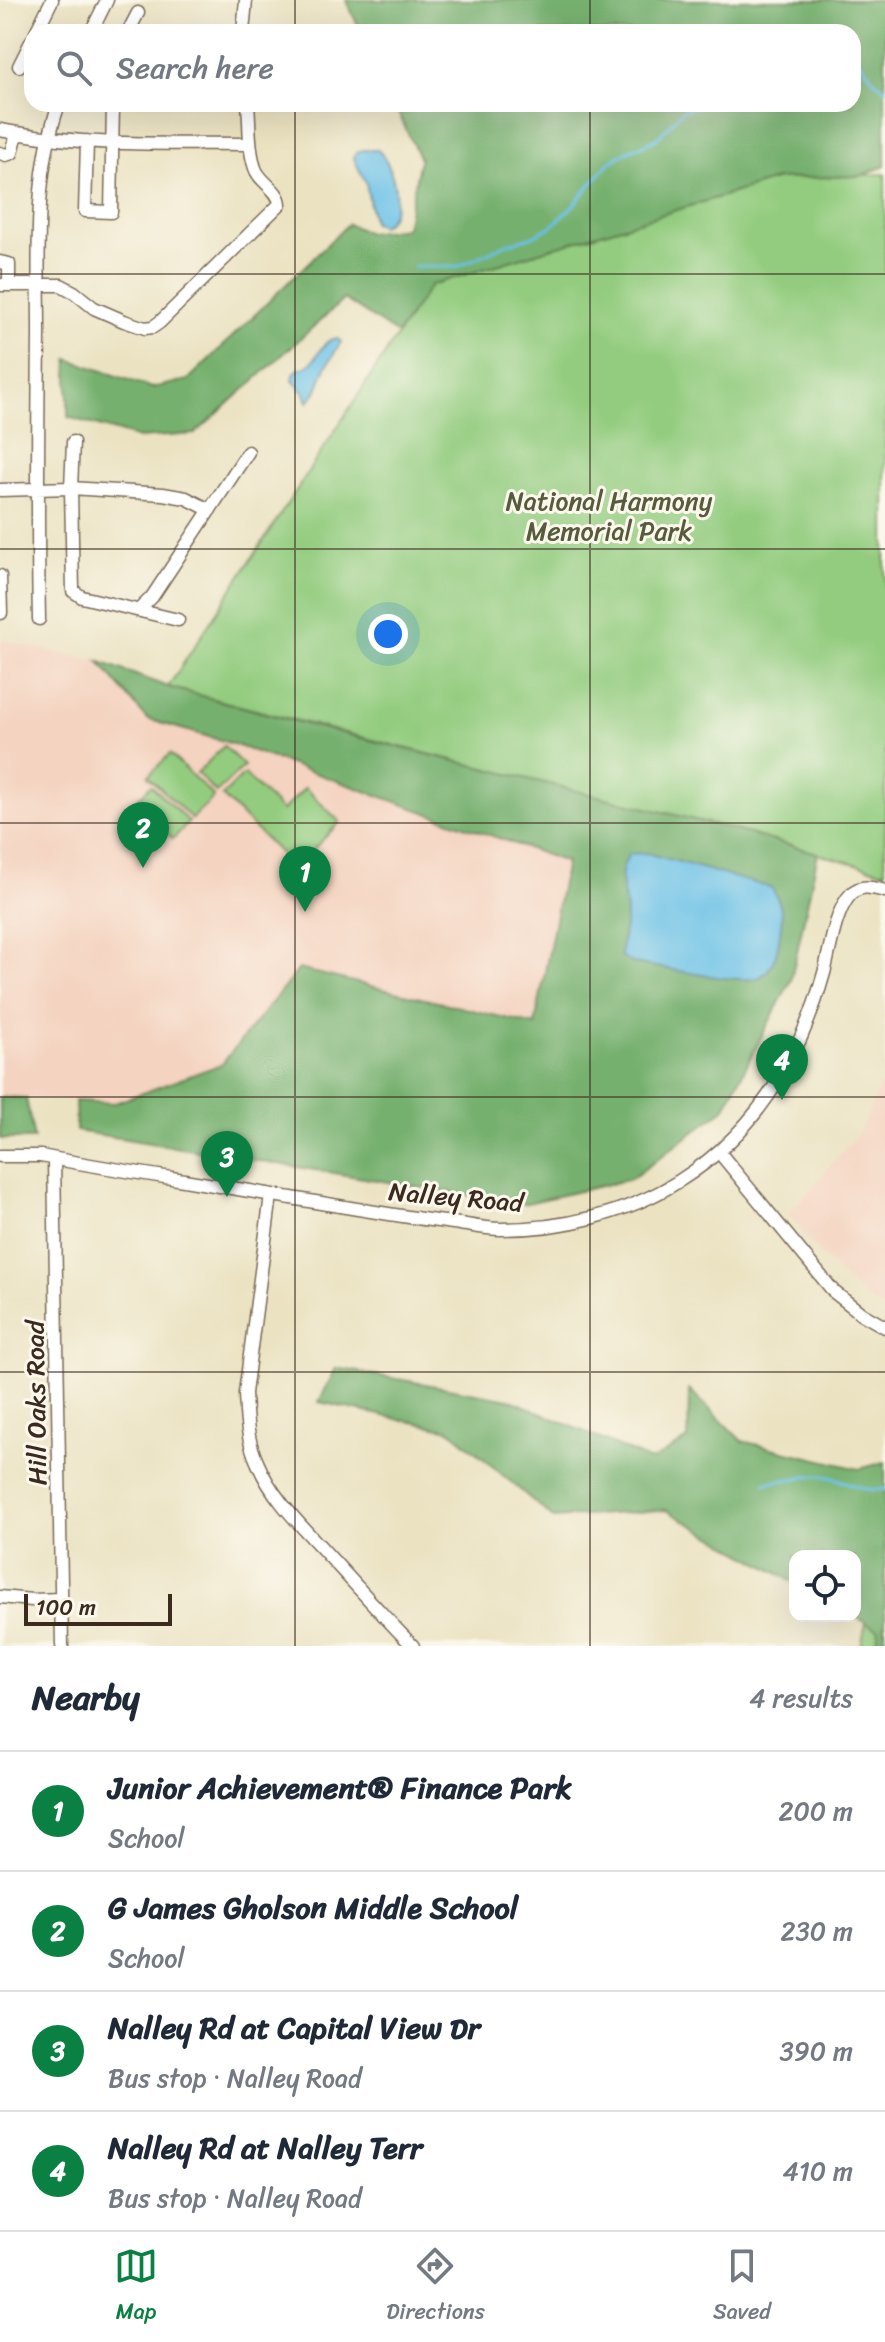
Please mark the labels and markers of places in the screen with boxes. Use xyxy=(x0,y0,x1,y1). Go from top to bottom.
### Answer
pin: 2 xyxy=(117,802,169,868)
pin: 1 xyxy=(279,846,331,912)
pin: 4 xyxy=(756,1034,808,1100)
pin: 3 xyxy=(201,1131,253,1197)

